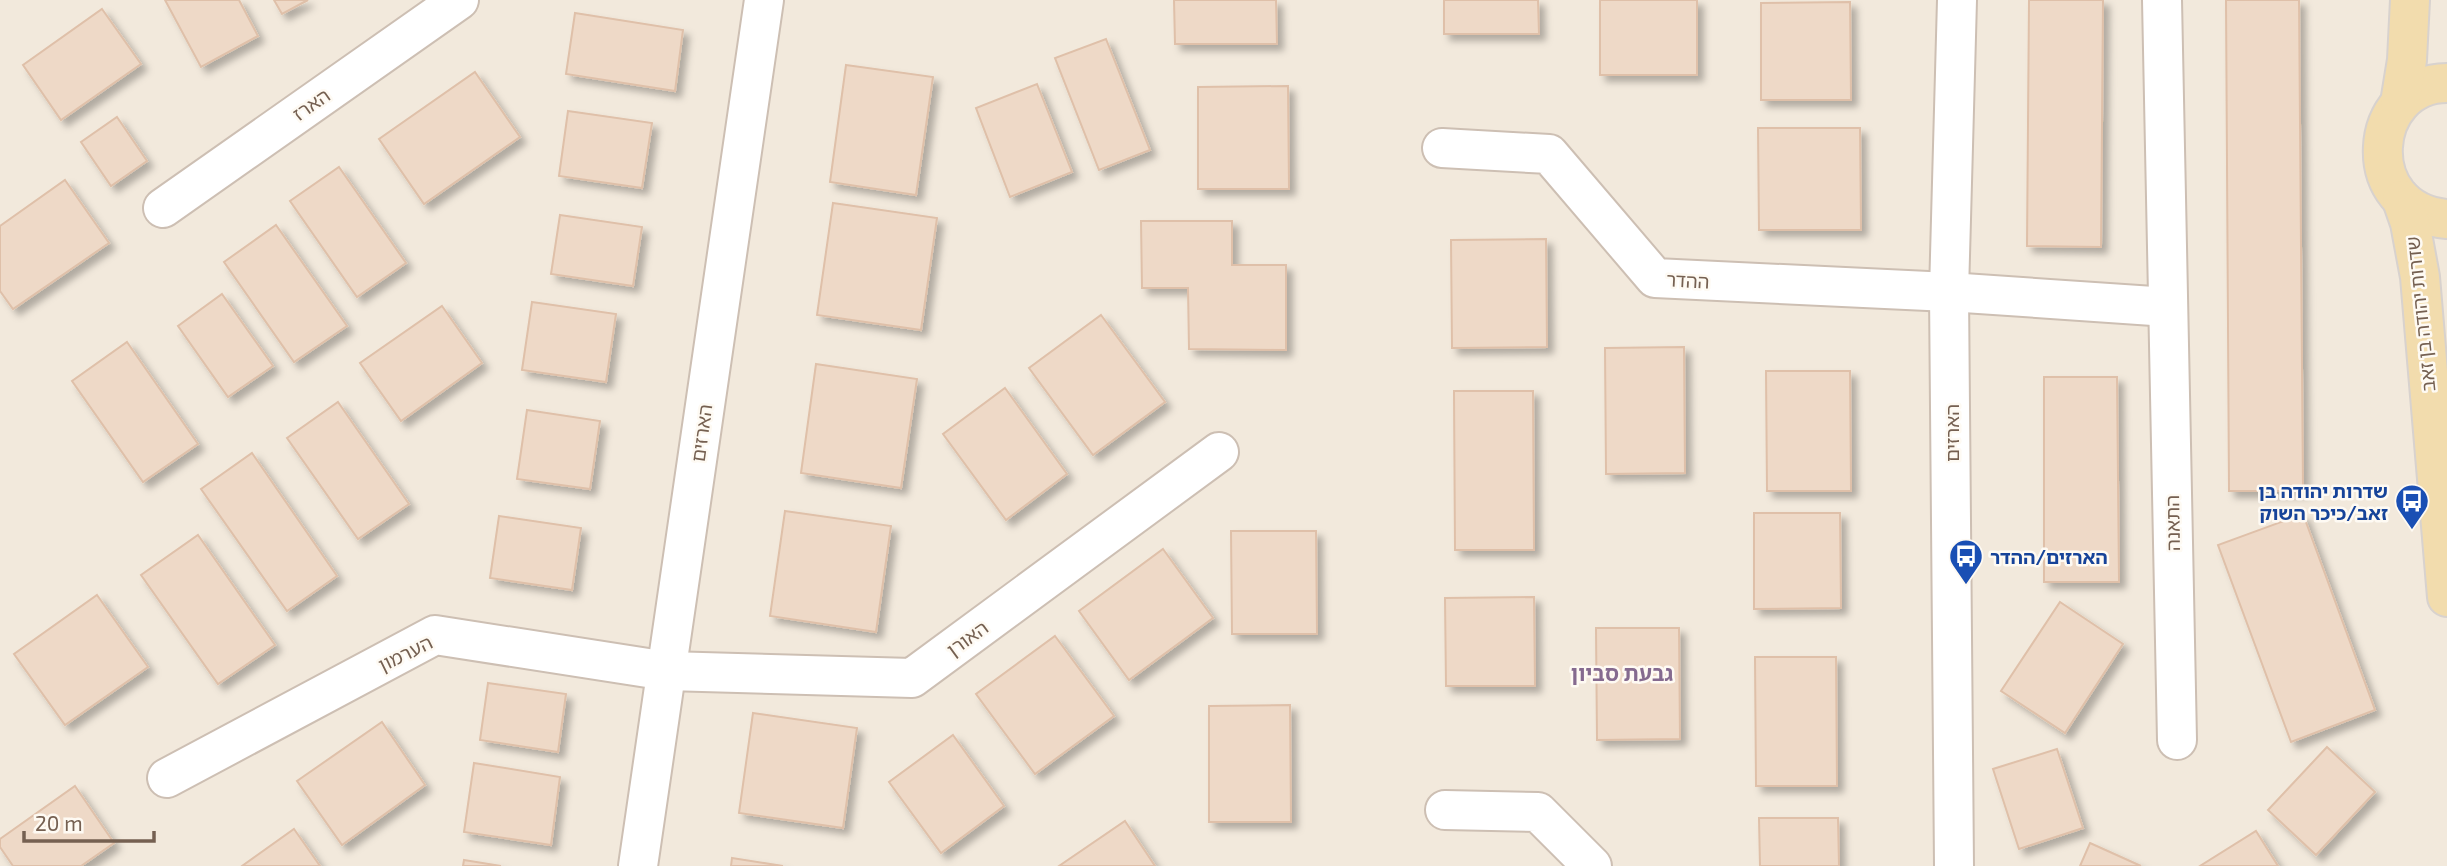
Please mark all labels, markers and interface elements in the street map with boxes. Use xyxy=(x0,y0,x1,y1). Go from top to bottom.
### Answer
street label: הארז xyxy=(288,83,334,125)
street label: שדרות יהודה בן זאב xyxy=(2400,235,2440,393)
street label: ההדר xyxy=(1666,267,1710,293)
street label: הארזים xyxy=(686,403,716,463)
street label: הארזים xyxy=(1940,404,1963,462)
place label: שדרות יהודה בן זאב/כיכר השוק xyxy=(2258,479,2388,524)
bus stop icon: שדרות יהודה בן זאב/כיכר השוק xyxy=(2393,482,2431,531)
street label: התאנה xyxy=(2160,495,2184,551)
bus stop icon: הארזים/ההדר xyxy=(1947,537,1985,586)
place label: הארזים/ההדר xyxy=(1990,545,2108,568)
street label: האורן xyxy=(942,615,992,661)
street label: הערמון xyxy=(374,630,436,676)
district label: גבעת סביון xyxy=(1571,660,1674,685)
scale bar xyxy=(24,800,154,844)
text: 20 m xyxy=(35,810,83,835)

